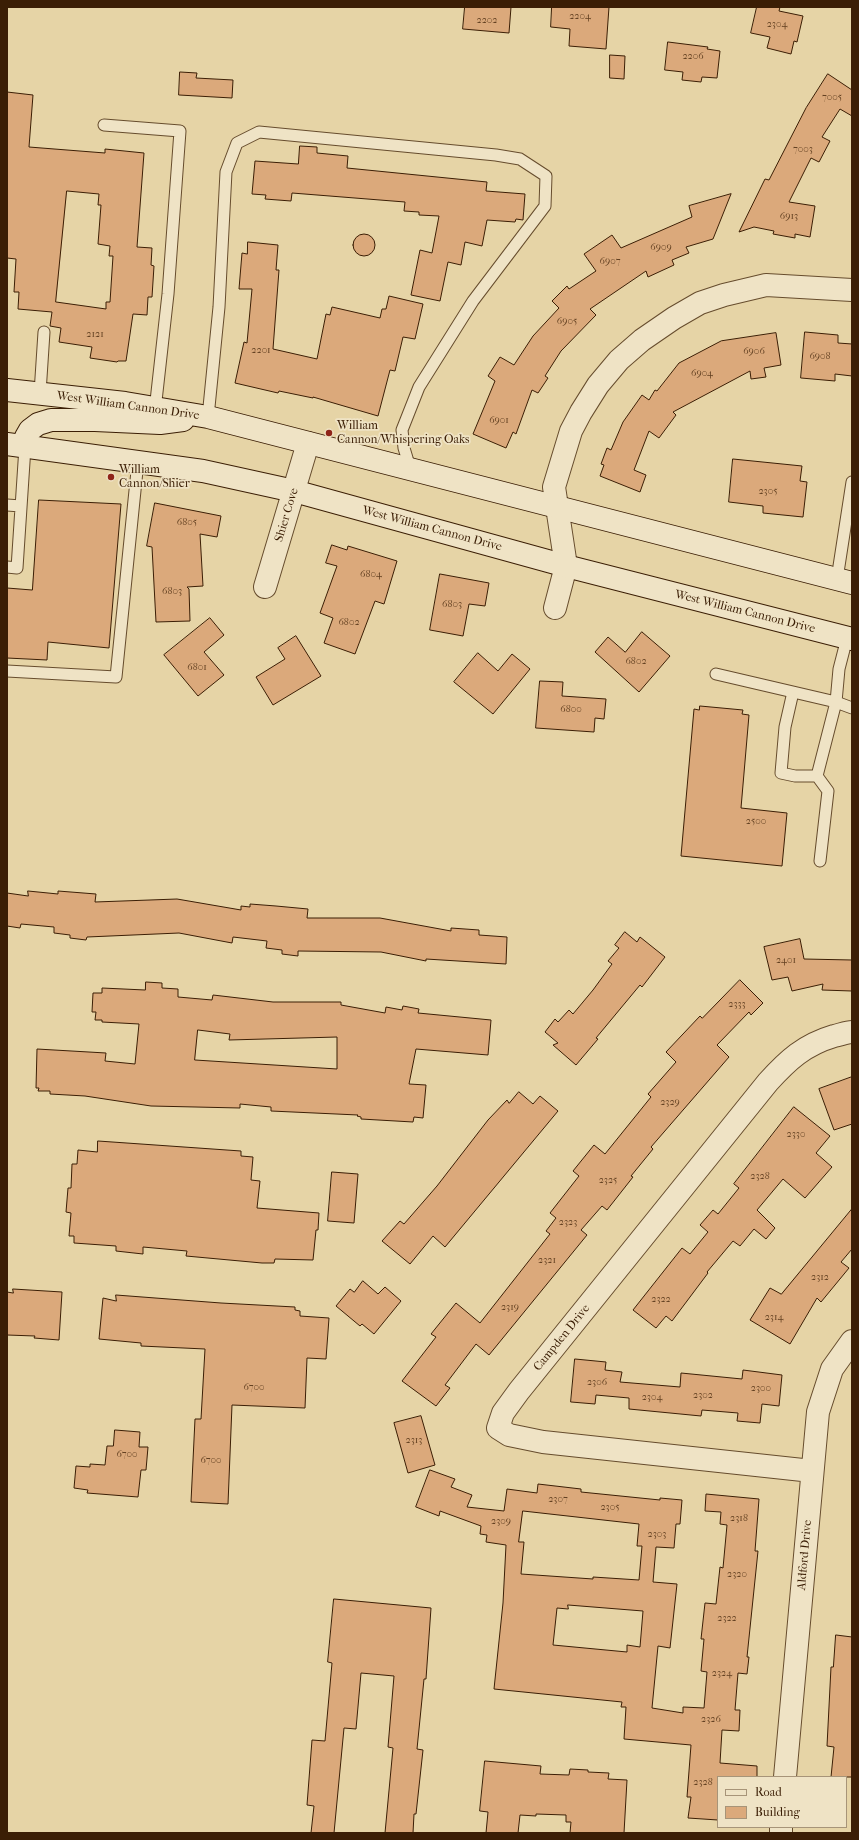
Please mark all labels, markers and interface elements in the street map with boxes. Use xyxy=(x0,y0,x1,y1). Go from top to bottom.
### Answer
house number: 2204 xyxy=(569,11,591,23)
house number: 2202 xyxy=(477,15,497,27)
house number: 2304 xyxy=(767,19,787,31)
house number: 2206 xyxy=(682,51,704,63)
house number: 7005 xyxy=(822,92,842,104)
house number: 7003 xyxy=(793,144,813,156)
house number: 6913 xyxy=(780,211,798,223)
house number: 6909 xyxy=(650,242,672,254)
house number: 6907 xyxy=(599,256,621,268)
house number: 6905 xyxy=(557,316,577,328)
house number: 2121 xyxy=(86,329,104,341)
house number: 2201 xyxy=(251,345,271,357)
house number: 6906 xyxy=(743,346,765,358)
house number: 6908 xyxy=(809,351,831,363)
house number: 6904 xyxy=(691,368,713,380)
street label: West William Cannon Drive xyxy=(56,389,200,423)
house number: 6901 xyxy=(489,415,509,427)
place label: William Cannon/Whispering Oaks xyxy=(337,419,470,447)
marker: William Cannon/Whispering Oaks xyxy=(324,428,334,438)
place label: William Cannon/Shier xyxy=(119,463,190,491)
marker: William Cannon/Shier xyxy=(106,472,116,482)
street label: Shier Cove xyxy=(272,486,302,544)
house number: 2305 xyxy=(758,486,778,498)
street label: West William Cannon Drive xyxy=(361,503,503,555)
house number: 6805 xyxy=(177,517,197,529)
house number: 6804 xyxy=(360,569,382,581)
house number: 6803 xyxy=(162,586,182,598)
street label: West William Cannon Drive xyxy=(673,588,817,636)
house number: 6803 xyxy=(442,599,462,611)
house number: 6802 xyxy=(338,617,360,629)
house number: 6802 xyxy=(625,656,647,668)
house number: 6801 xyxy=(187,662,207,674)
house number: 6800 xyxy=(560,704,582,716)
house number: 2500 xyxy=(746,816,766,828)
house number: 2401 xyxy=(776,955,796,967)
house number: 2333 xyxy=(728,999,746,1011)
house number: 2329 xyxy=(660,1097,680,1109)
house number: 2330 xyxy=(787,1129,805,1141)
house number: 2328 xyxy=(750,1171,770,1183)
house number: 2325 xyxy=(599,1175,617,1187)
house number: 2323 xyxy=(559,1217,577,1229)
house number: 2321 xyxy=(538,1255,556,1267)
house number: 2312 xyxy=(811,1272,829,1284)
house number: 2322 xyxy=(651,1294,671,1306)
house number: 2319 xyxy=(501,1302,519,1314)
street label: Campden Drive xyxy=(531,1302,593,1374)
house number: 2314 xyxy=(765,1312,783,1324)
house number: 2306 xyxy=(587,1377,607,1389)
house number: 6700 xyxy=(243,1382,265,1394)
house number: 2300 xyxy=(751,1383,771,1395)
house number: 2302 xyxy=(693,1390,713,1402)
house number: 2304 xyxy=(642,1392,662,1404)
house number: 2313 xyxy=(406,1435,422,1447)
house number: 6700 xyxy=(116,1449,138,1461)
house number: 6700 xyxy=(200,1455,222,1467)
house number: 2307 xyxy=(548,1494,568,1506)
house number: 2305 xyxy=(600,1502,620,1514)
house number: 2318 xyxy=(730,1513,748,1525)
house number: 2309 xyxy=(491,1516,511,1528)
street label: Aldford Drive xyxy=(795,1519,815,1591)
house number: 2303 xyxy=(648,1529,666,1541)
house number: 2320 xyxy=(727,1569,747,1581)
house number: 2322 xyxy=(717,1613,737,1625)
house number: 2324 xyxy=(712,1668,732,1680)
house number: 2326 xyxy=(701,1714,721,1726)
legend xyxy=(717,1776,847,1828)
house number: 2328 xyxy=(693,1777,713,1789)
text: Road xyxy=(755,1785,782,1799)
text: Building xyxy=(755,1805,800,1819)

